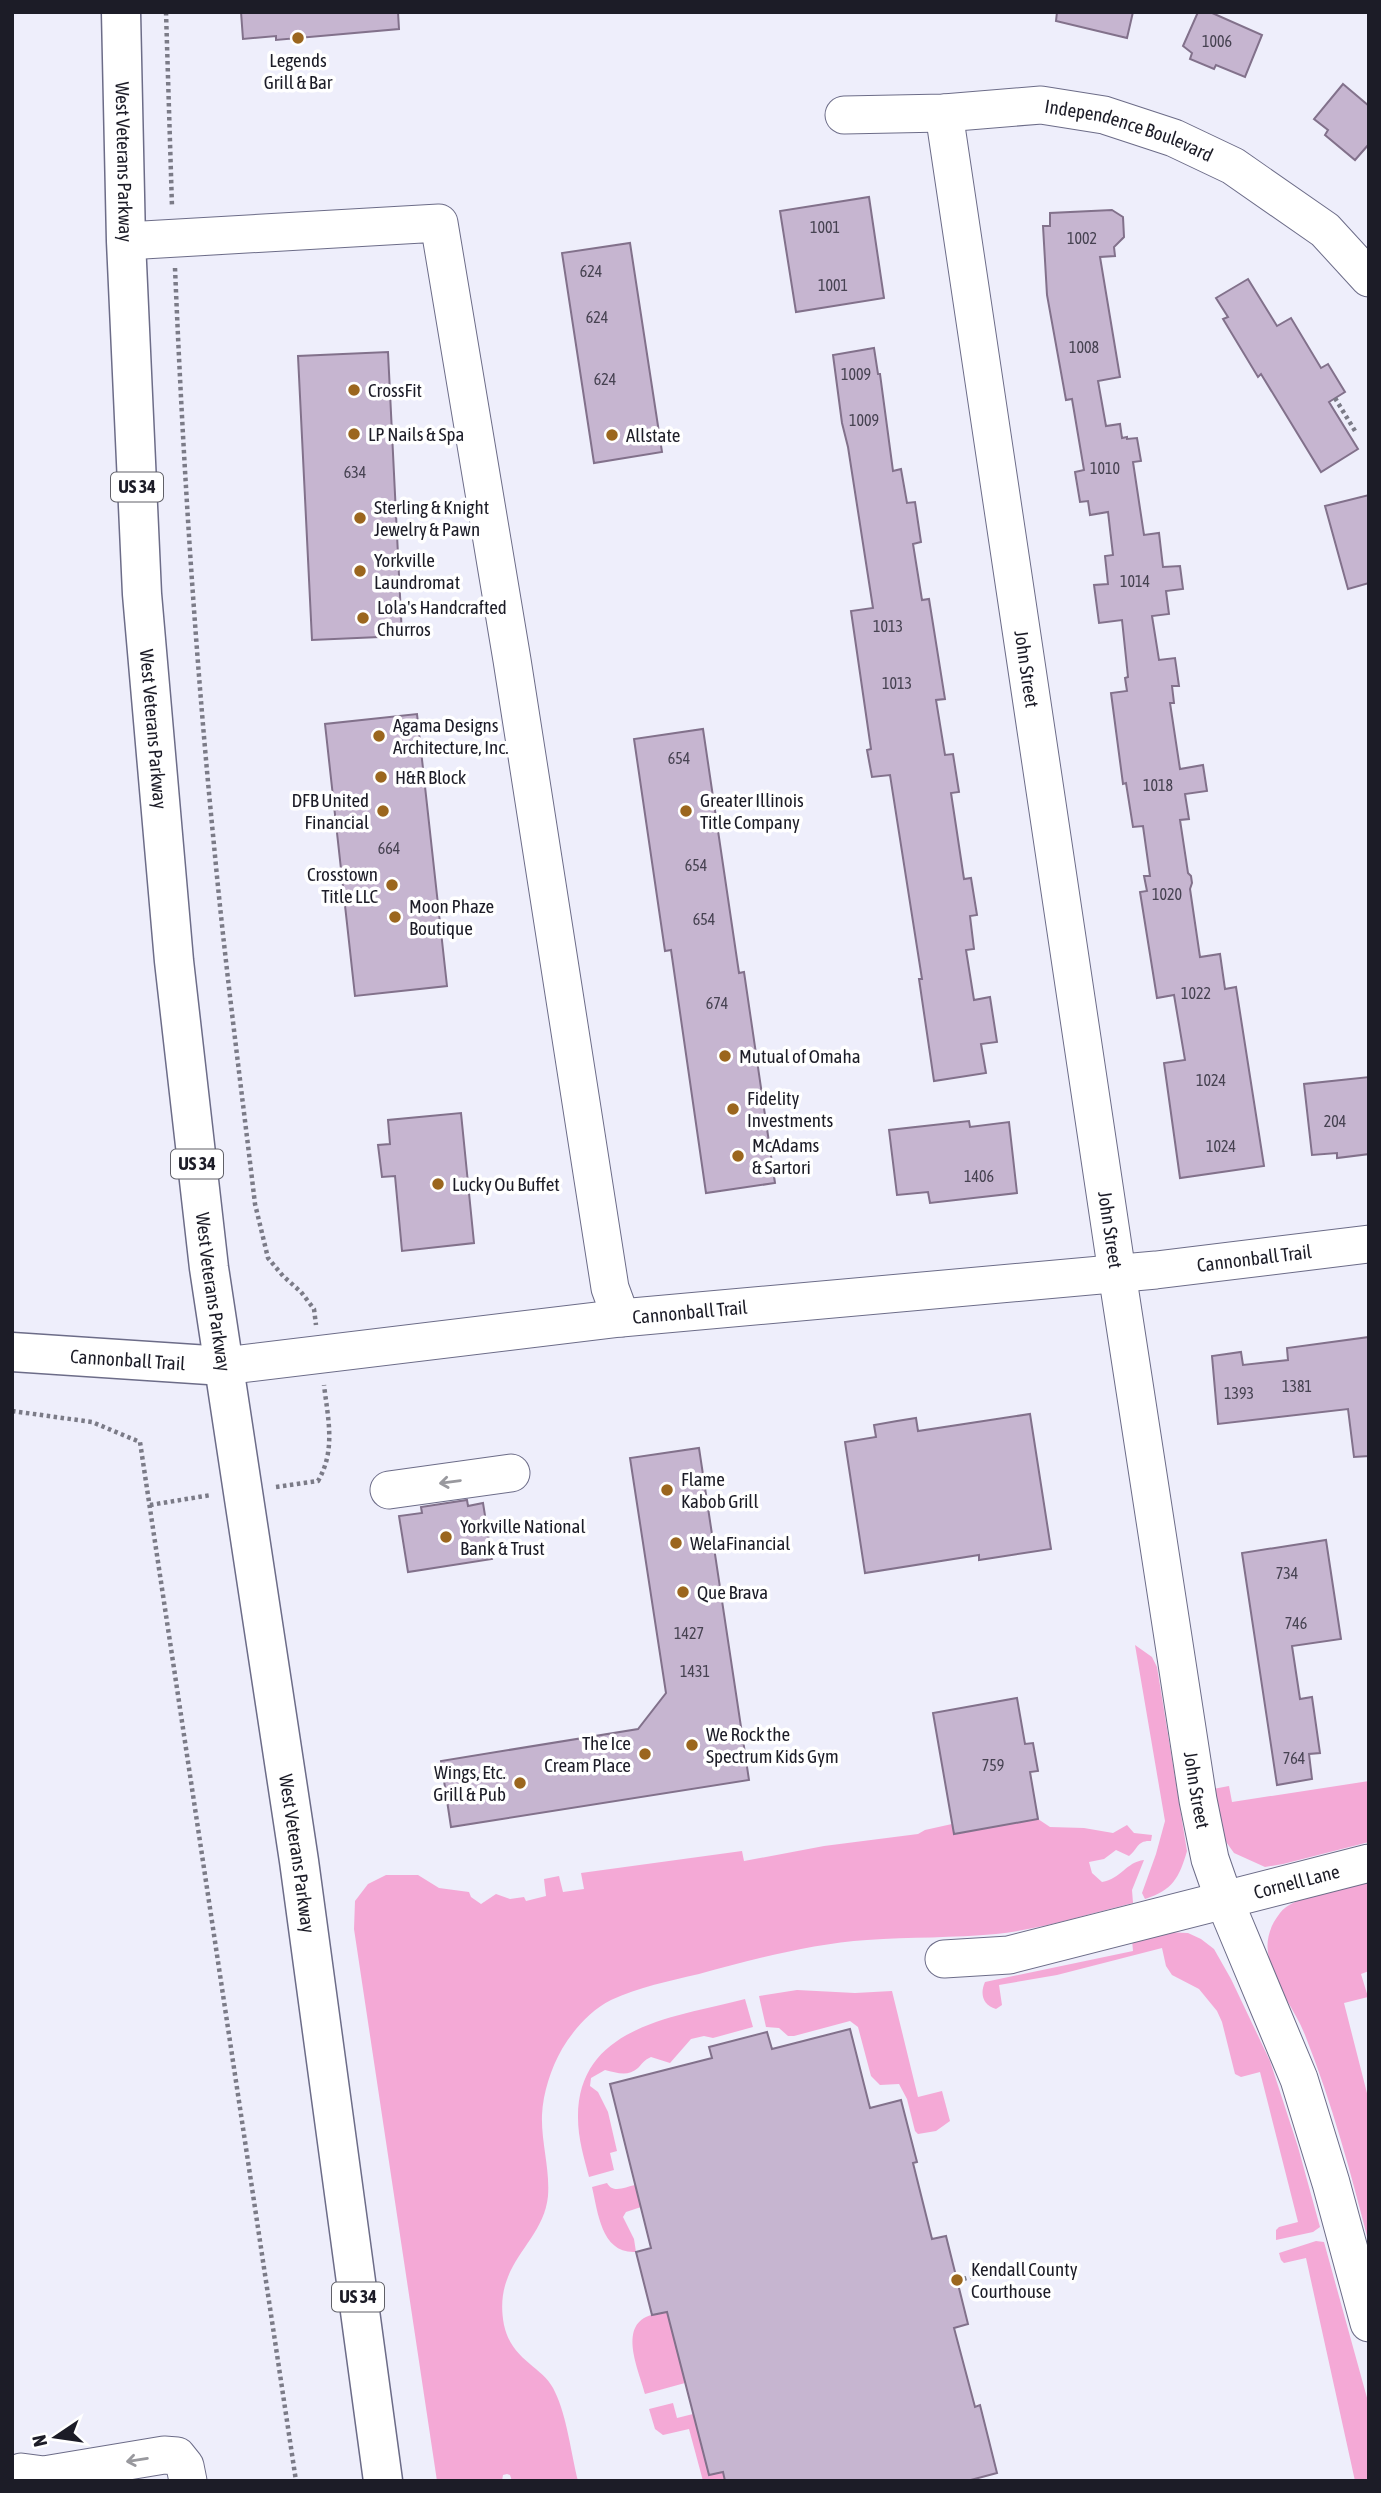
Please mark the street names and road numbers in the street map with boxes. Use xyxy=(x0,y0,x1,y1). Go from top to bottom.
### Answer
street label: West Veterans Parkway xyxy=(112,82,137,242)
street label: Independence Boulevard xyxy=(1043,95,1217,166)
road number: US 34 xyxy=(111,472,163,502)
street label: John Street xyxy=(1010,629,1044,709)
street label: West Veterans Parkway xyxy=(136,648,172,810)
road number: US 34 xyxy=(171,1149,223,1178)
street label: John Street xyxy=(1094,1190,1127,1270)
street label: West Veterans Parkway xyxy=(192,1211,236,1373)
street label: Cannonball Trail xyxy=(1196,1240,1313,1276)
street label: Cannonball Trail xyxy=(631,1296,748,1328)
street label: Cannonball Trail xyxy=(70,1345,186,1374)
street label: John Street xyxy=(1180,1750,1215,1831)
street label: West Veterans Parkway xyxy=(275,1773,320,1935)
street label: Cornell Lane xyxy=(1251,1860,1342,1903)
road number: US 34 xyxy=(332,2283,384,2312)

